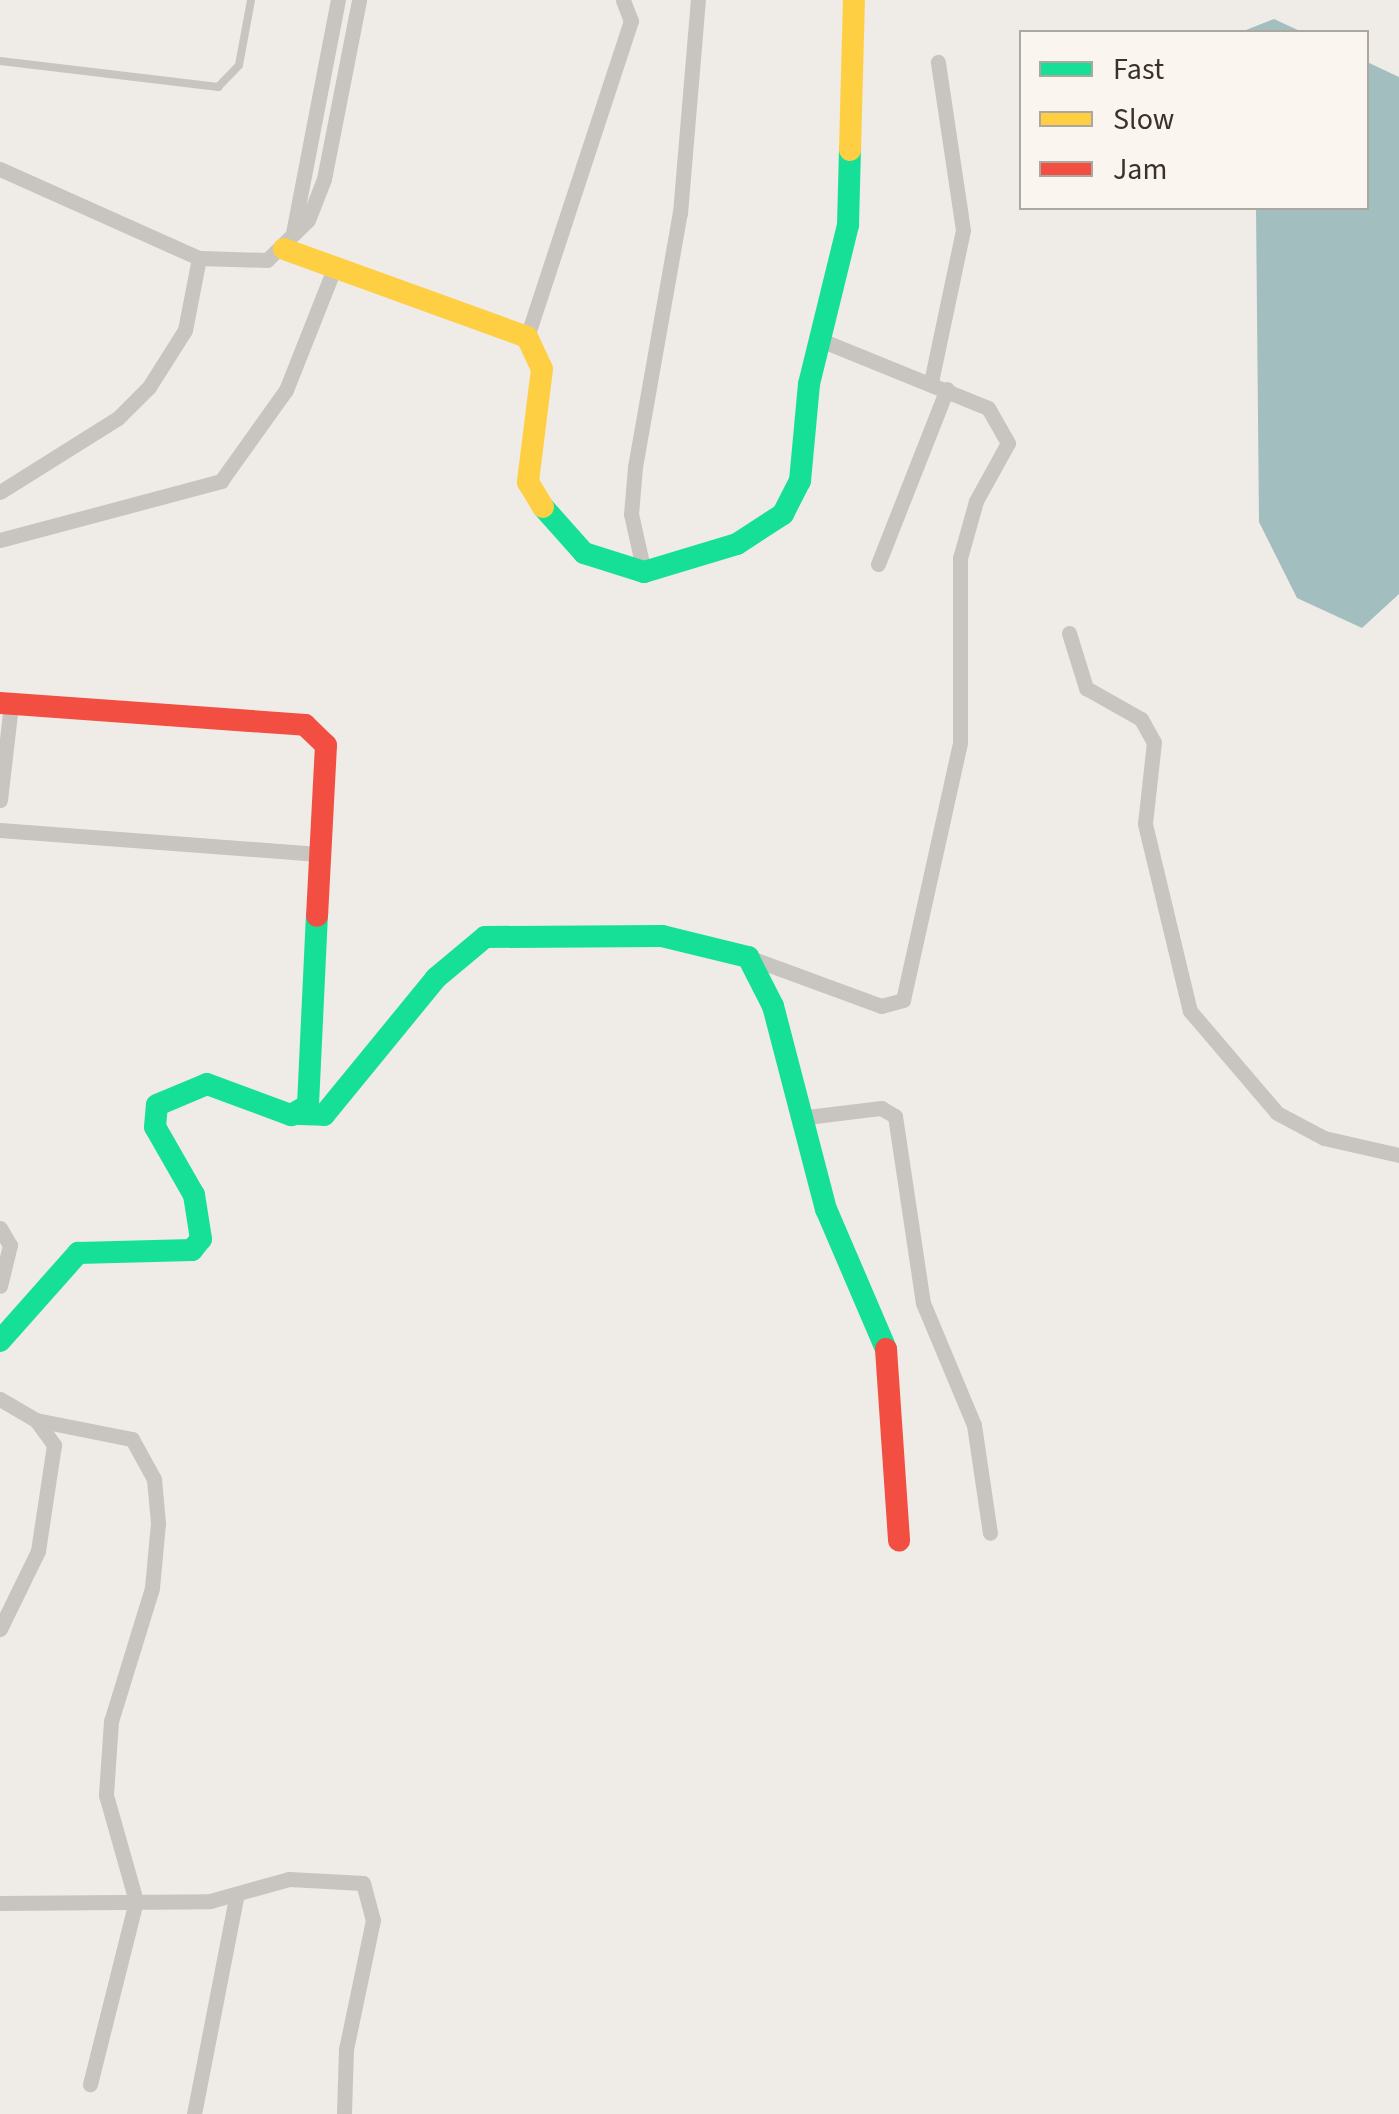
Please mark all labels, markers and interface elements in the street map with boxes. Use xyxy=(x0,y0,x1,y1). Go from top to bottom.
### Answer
legend xyxy=(1019,30,1369,210)
text: Fast xyxy=(1113,48,1164,91)
text: Slow xyxy=(1113,98,1174,141)
text: Jam xyxy=(1113,148,1167,191)

